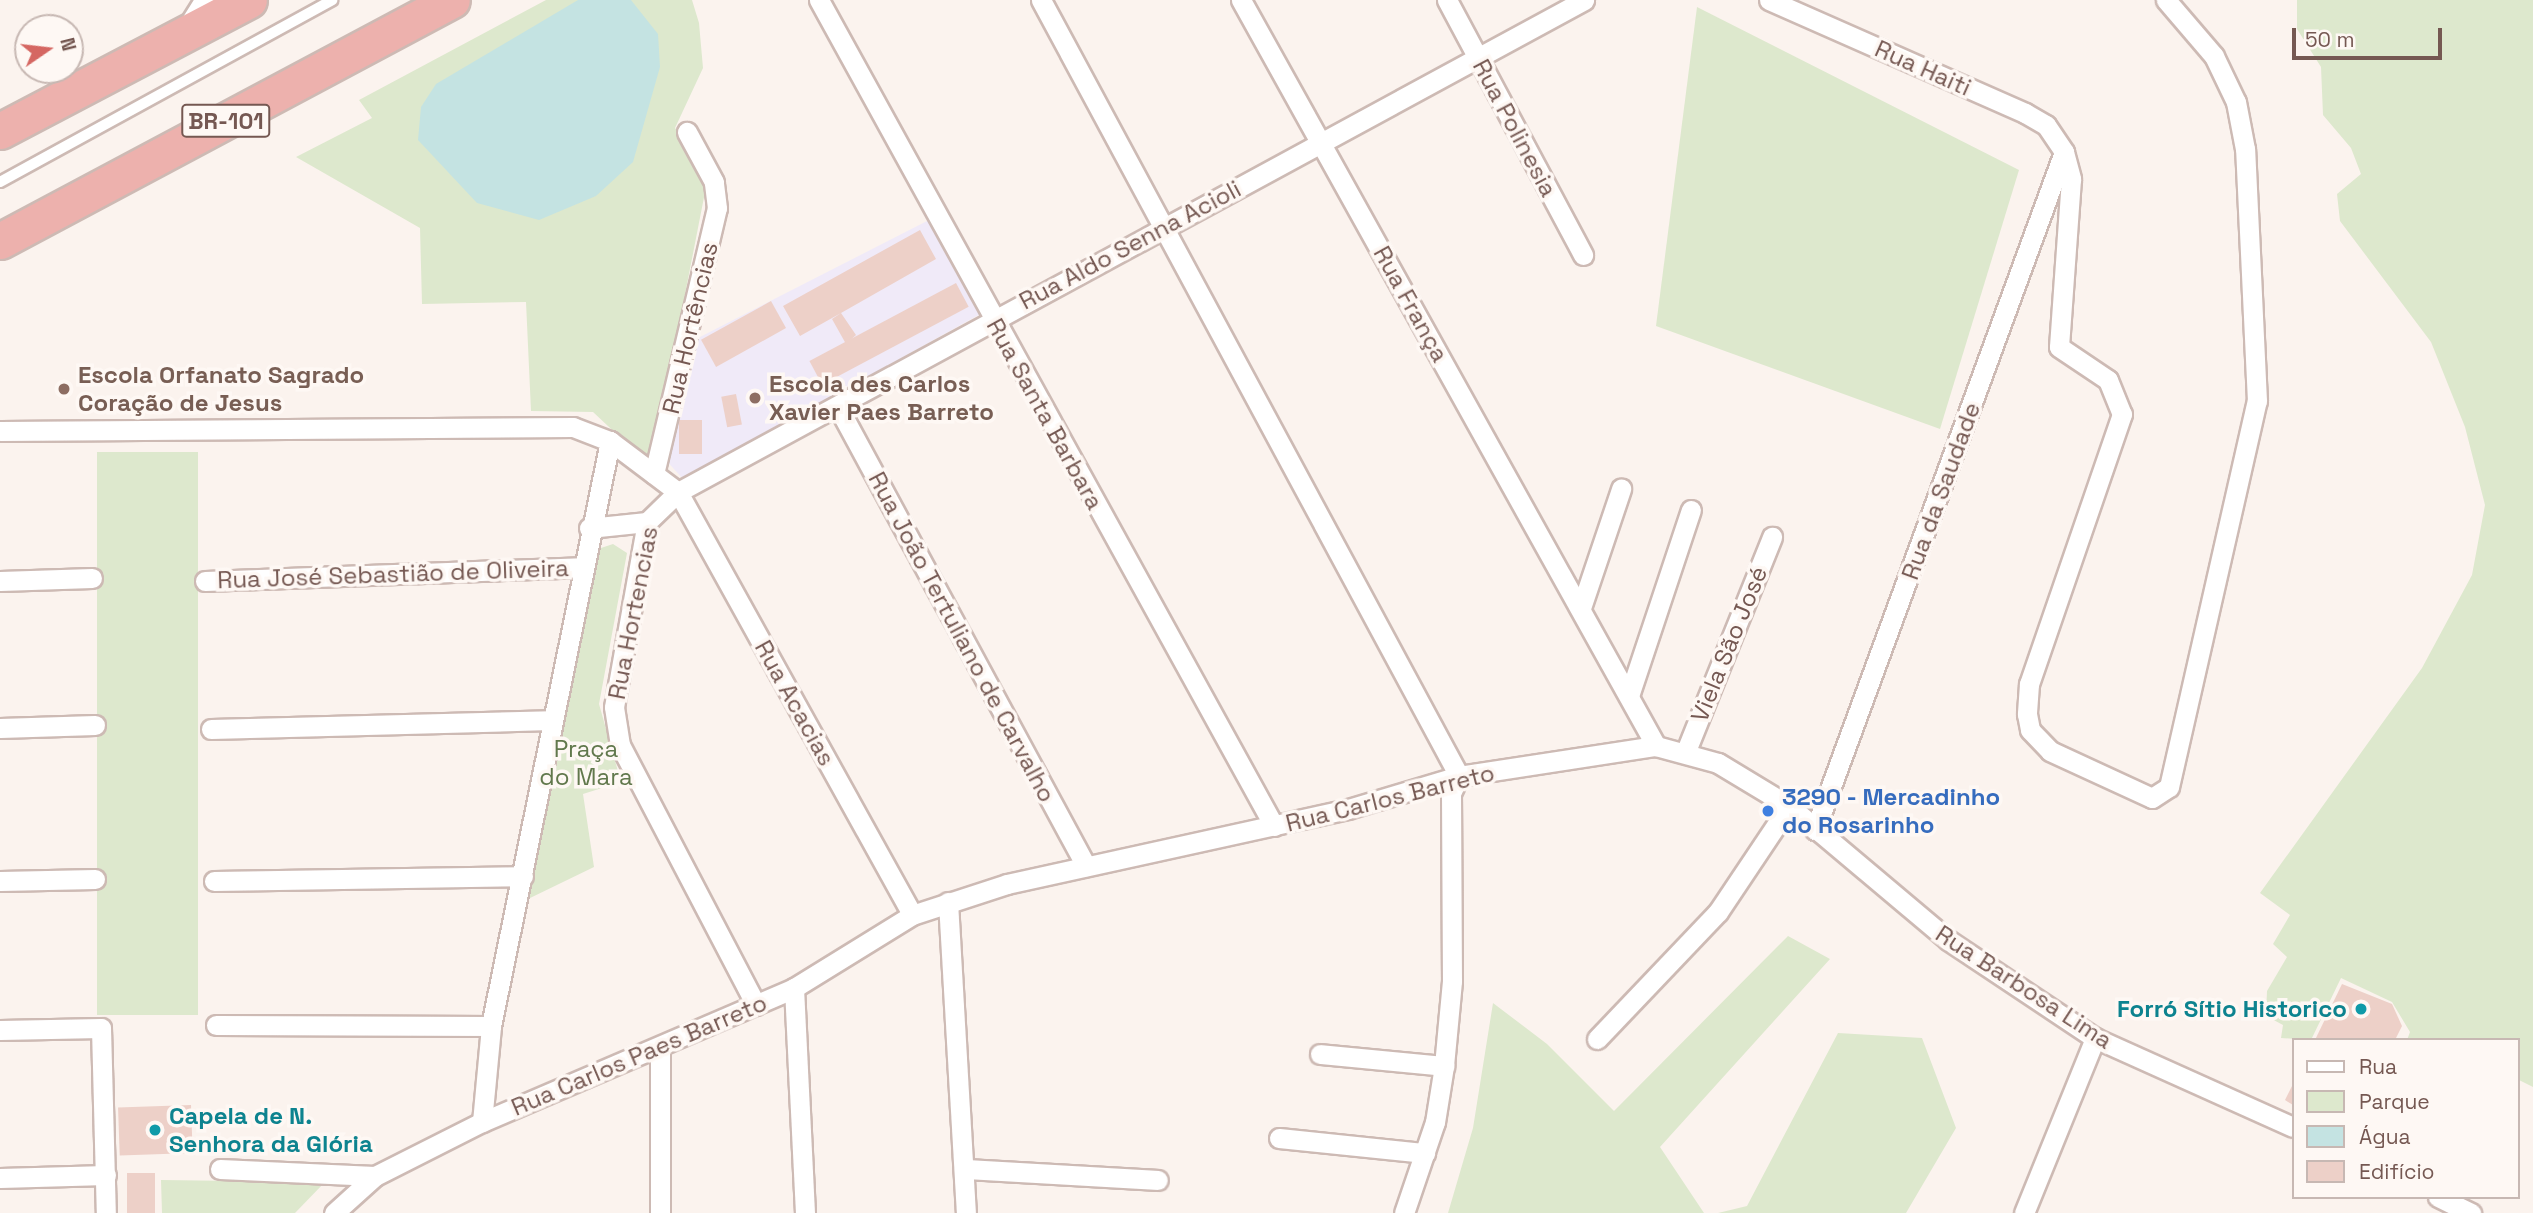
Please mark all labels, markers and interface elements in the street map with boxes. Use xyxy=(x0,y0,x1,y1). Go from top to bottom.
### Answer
north arrow xyxy=(14,14,84,84)
scale bar xyxy=(2295,14,2446,58)
text: 50 m xyxy=(2305,26,2355,53)
street label: Rua Haiti xyxy=(1870,34,1976,102)
text: N xyxy=(54,35,82,53)
street label: Rua Polinesia xyxy=(1467,54,1563,202)
road number: BR-101 xyxy=(180,102,272,140)
street label: Rua Aldo Senna Acioli xyxy=(1014,174,1246,316)
street label: Rua Hortências xyxy=(656,239,724,417)
street label: Rua França xyxy=(1367,241,1455,367)
street label: Rua Santa Barbara xyxy=(981,313,1109,515)
place label: Escola Orfanato Sagrado Coração de Jesus xyxy=(78,361,364,417)
place label: Escola des Carlos Xavier Paes Barreto xyxy=(769,370,994,426)
marker: Escola Orfanato Sagrado Coração de Jesus xyxy=(56,381,72,397)
marker: Escola des Carlos Xavier Paes Barreto xyxy=(747,390,763,406)
street label: Rua da Saudade xyxy=(1896,398,1986,584)
street label: Rua João Tertuliano de Carvalho xyxy=(862,467,1062,807)
street label: Rua Hortencias xyxy=(602,524,664,702)
street label: Rua José Sebastião de Oliveira xyxy=(217,553,569,595)
street label: Viela São José xyxy=(1685,562,1773,726)
street label: Rua Acacias xyxy=(749,635,841,771)
park label: Praça do Mara xyxy=(539,735,633,791)
street label: Rua Carlos Barreto xyxy=(1283,758,1497,838)
place label: 3290 - Mercadinho do Rosarinho xyxy=(1782,783,2001,839)
marker: 3290 - Mercadinho do Rosarinho xyxy=(1760,803,1776,819)
street label: Rua Barbosa Lima xyxy=(1930,919,2118,1055)
street label: Rua Carlos Paes Barreto xyxy=(507,988,771,1122)
place label: Forró Sítio Historico xyxy=(2117,995,2347,1023)
marker: Forró Sítio Historico xyxy=(2353,1001,2369,1017)
legend xyxy=(2292,1038,2519,1199)
text: Rua xyxy=(2359,1053,2397,1080)
text: Parque xyxy=(2359,1088,2430,1115)
place label: Capela de N. Senhora da Glória xyxy=(169,1102,373,1158)
marker: Capela de N. Senhora da Glória xyxy=(147,1122,163,1138)
text: Água xyxy=(2359,1123,2411,1150)
text: Edifício xyxy=(2359,1158,2435,1185)

